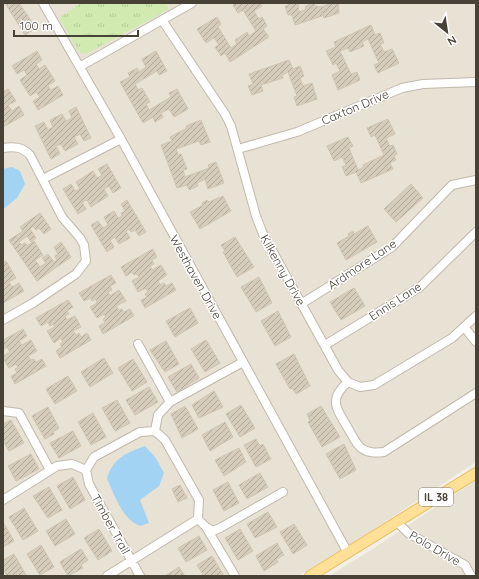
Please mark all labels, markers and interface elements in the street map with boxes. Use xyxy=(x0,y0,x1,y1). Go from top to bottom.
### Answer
scale bar xyxy=(14,12,138,38)
north arrow xyxy=(427,12,467,52)
text: 100 m xyxy=(20,18,53,33)
text: N xyxy=(445,33,459,49)
street label: Caxton Drive xyxy=(319,86,391,128)
street label: Westhaven Drive xyxy=(167,232,225,322)
street label: Kilkenny Drive xyxy=(257,232,309,308)
street label: Ardmore Lane xyxy=(325,235,399,292)
street label: Ennis Lane xyxy=(366,278,424,324)
road number: IL 38 xyxy=(419,488,453,506)
street label: Timber Trail xyxy=(88,491,134,557)
street label: Polo Drive xyxy=(407,527,463,569)

